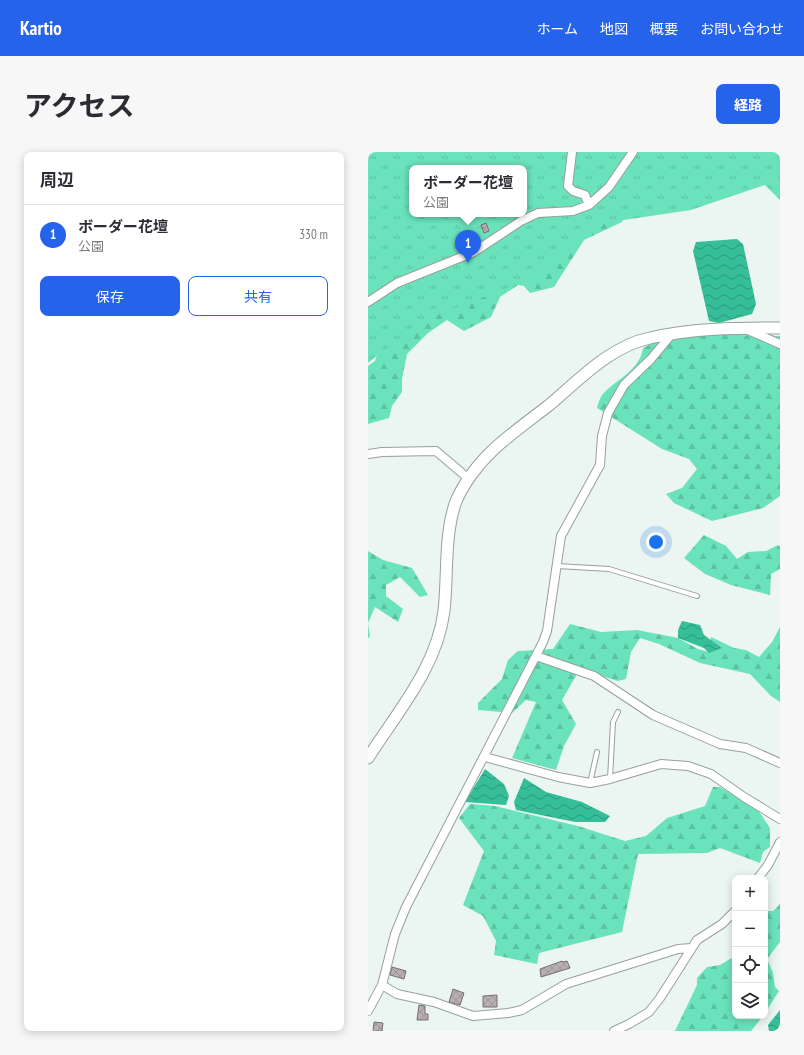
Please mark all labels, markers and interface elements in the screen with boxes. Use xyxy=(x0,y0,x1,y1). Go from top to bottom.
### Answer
text: Kartio xyxy=(20,16,62,40)
text: ホーム xyxy=(536,20,578,38)
text: 地図 xyxy=(600,20,628,38)
text: 概要 xyxy=(650,20,678,38)
text: お問い合わせ xyxy=(700,20,784,38)
button: 経路 xyxy=(716,84,780,124)
text: アクセス xyxy=(24,87,135,124)
popup xyxy=(409,165,527,217)
text: 周辺 xyxy=(40,169,74,191)
text: ボーダー花壇 xyxy=(423,173,513,192)
text: 公園 xyxy=(423,194,449,211)
text: ボーダー花壇 xyxy=(78,217,168,236)
text: 1 xyxy=(50,226,56,243)
text: 330 m xyxy=(299,226,328,243)
pin: 1 xyxy=(455,230,481,263)
text: 公園 xyxy=(78,238,104,255)
button: 保存 xyxy=(40,276,180,316)
button: 共有 xyxy=(188,276,328,316)
your location xyxy=(646,532,666,552)
map controls xyxy=(732,875,768,1019)
button: + xyxy=(732,875,768,911)
button: − xyxy=(732,911,768,947)
button: locate xyxy=(732,947,768,983)
button: layers xyxy=(732,983,768,1019)

